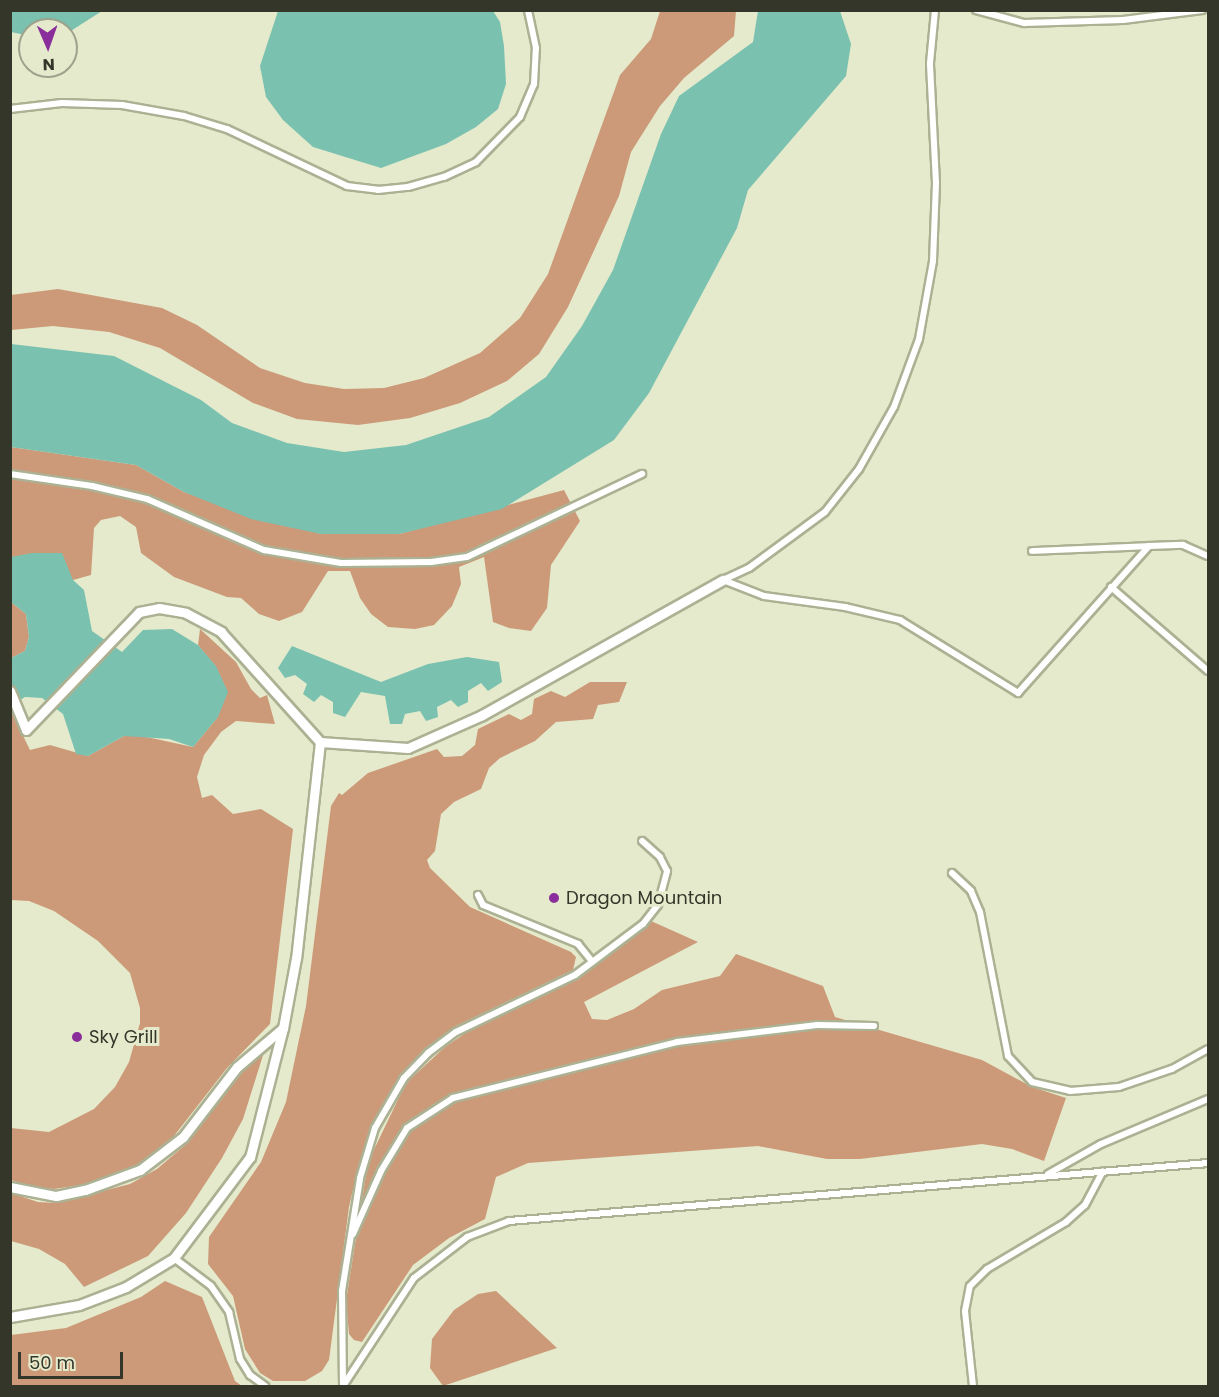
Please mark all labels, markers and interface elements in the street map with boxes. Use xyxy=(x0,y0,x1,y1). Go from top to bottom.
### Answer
north arrow xyxy=(18,18,78,78)
text: N xyxy=(42,53,55,76)
place label: Dragon Mountain xyxy=(566,887,722,909)
marker: Dragon Mountain xyxy=(547,891,561,905)
place label: Sky Grill xyxy=(89,1026,158,1048)
marker: Sky Grill xyxy=(70,1030,84,1044)
scale bar xyxy=(21,1340,126,1378)
text: 50 m xyxy=(29,1350,75,1375)

